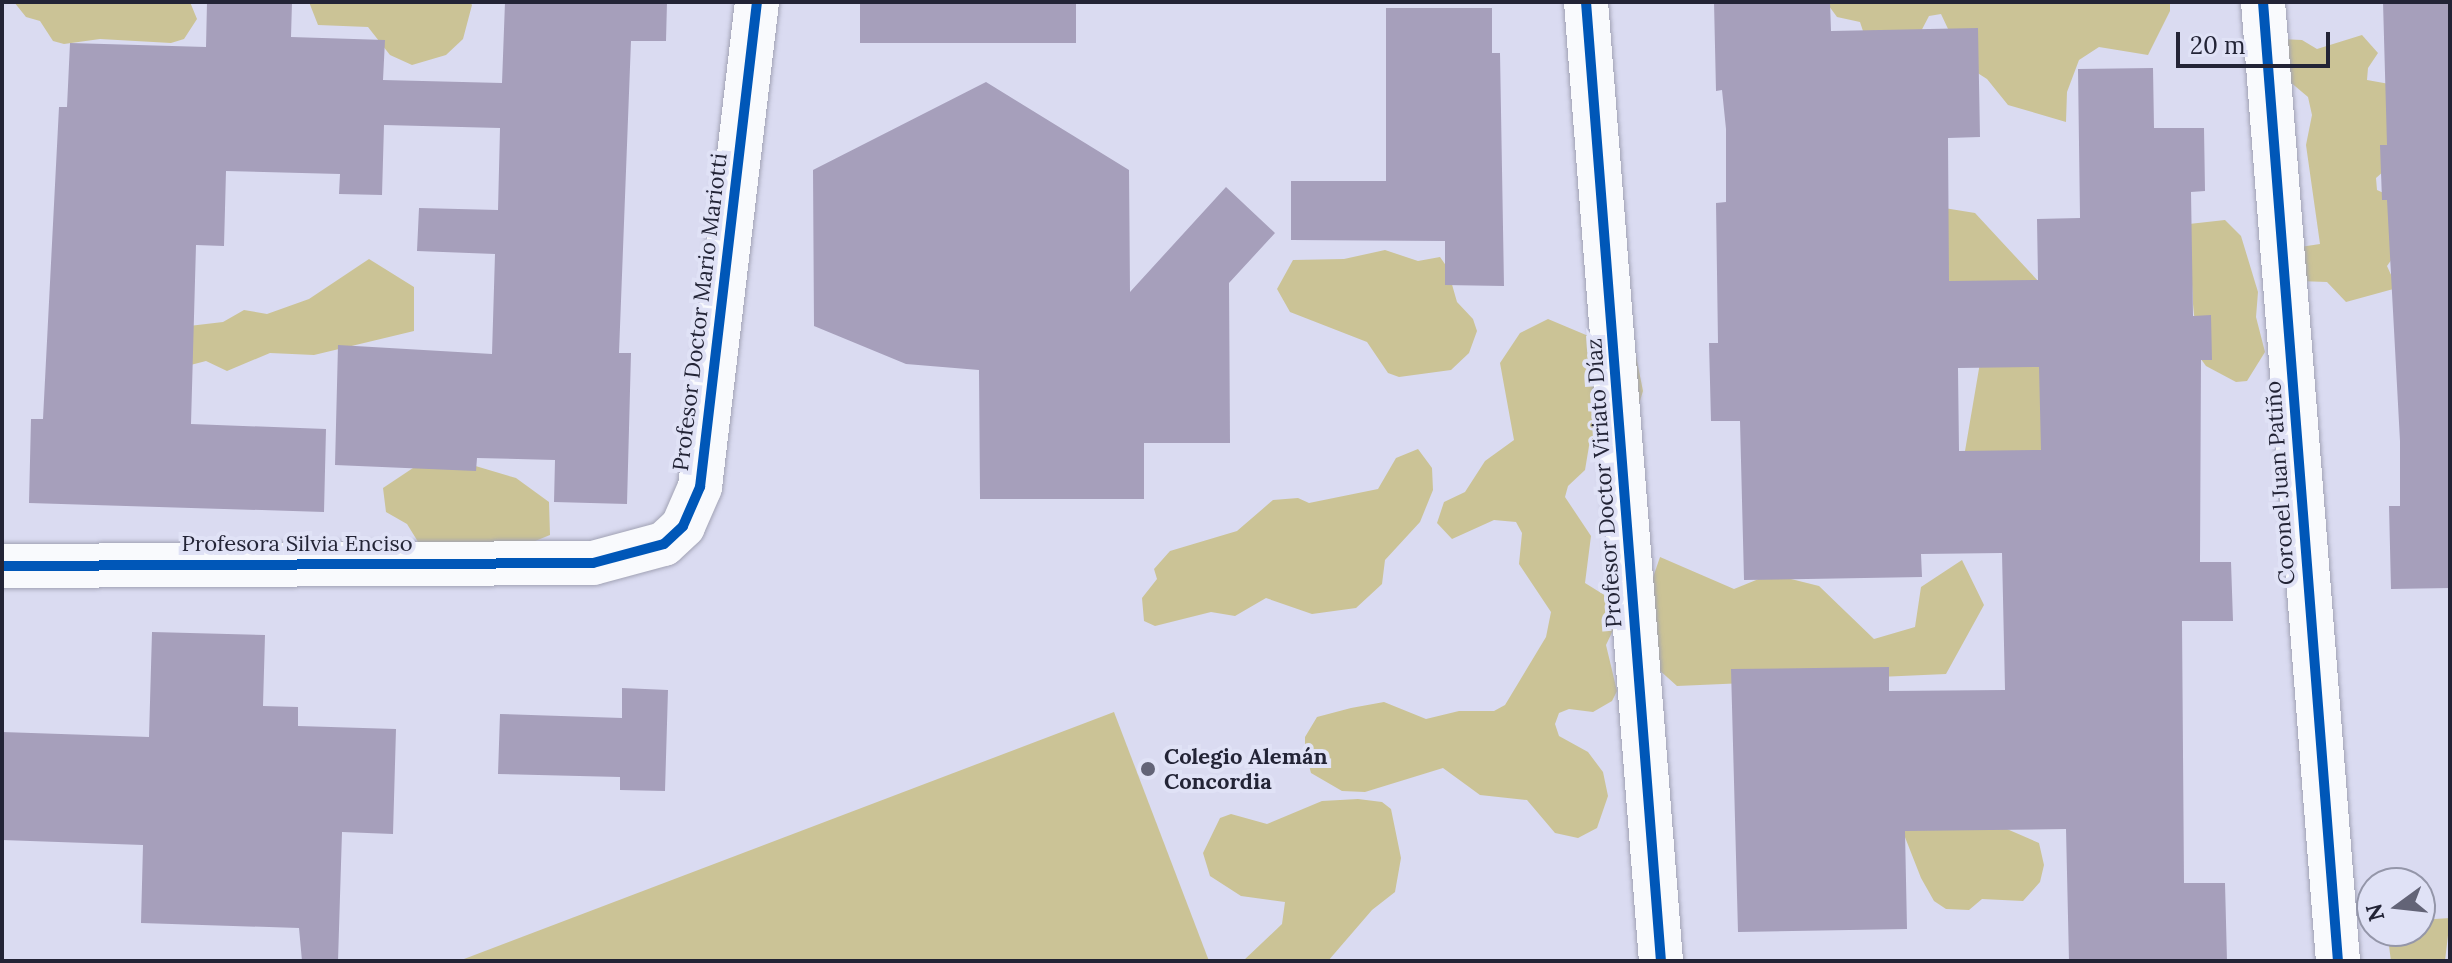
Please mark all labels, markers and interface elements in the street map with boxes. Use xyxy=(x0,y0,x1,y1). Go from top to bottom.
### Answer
scale bar xyxy=(2180,16,2334,66)
text: 20 m xyxy=(2190,30,2246,61)
street label: Profesor Doctor Mario Mariotti xyxy=(667,152,733,472)
street label: Profesor Doctor Viriato Díaz xyxy=(1581,337,1627,629)
street label: Coronel Juan Patiño xyxy=(2260,380,2300,586)
street label: Profesora Silvia Enciso xyxy=(181,531,413,557)
place label: Colegio Alemán Concordia xyxy=(1164,743,1328,794)
marker: Colegio Alemán Concordia xyxy=(1139,760,1157,778)
north arrow xyxy=(2356,867,2436,947)
text: N xyxy=(2359,901,2390,925)

